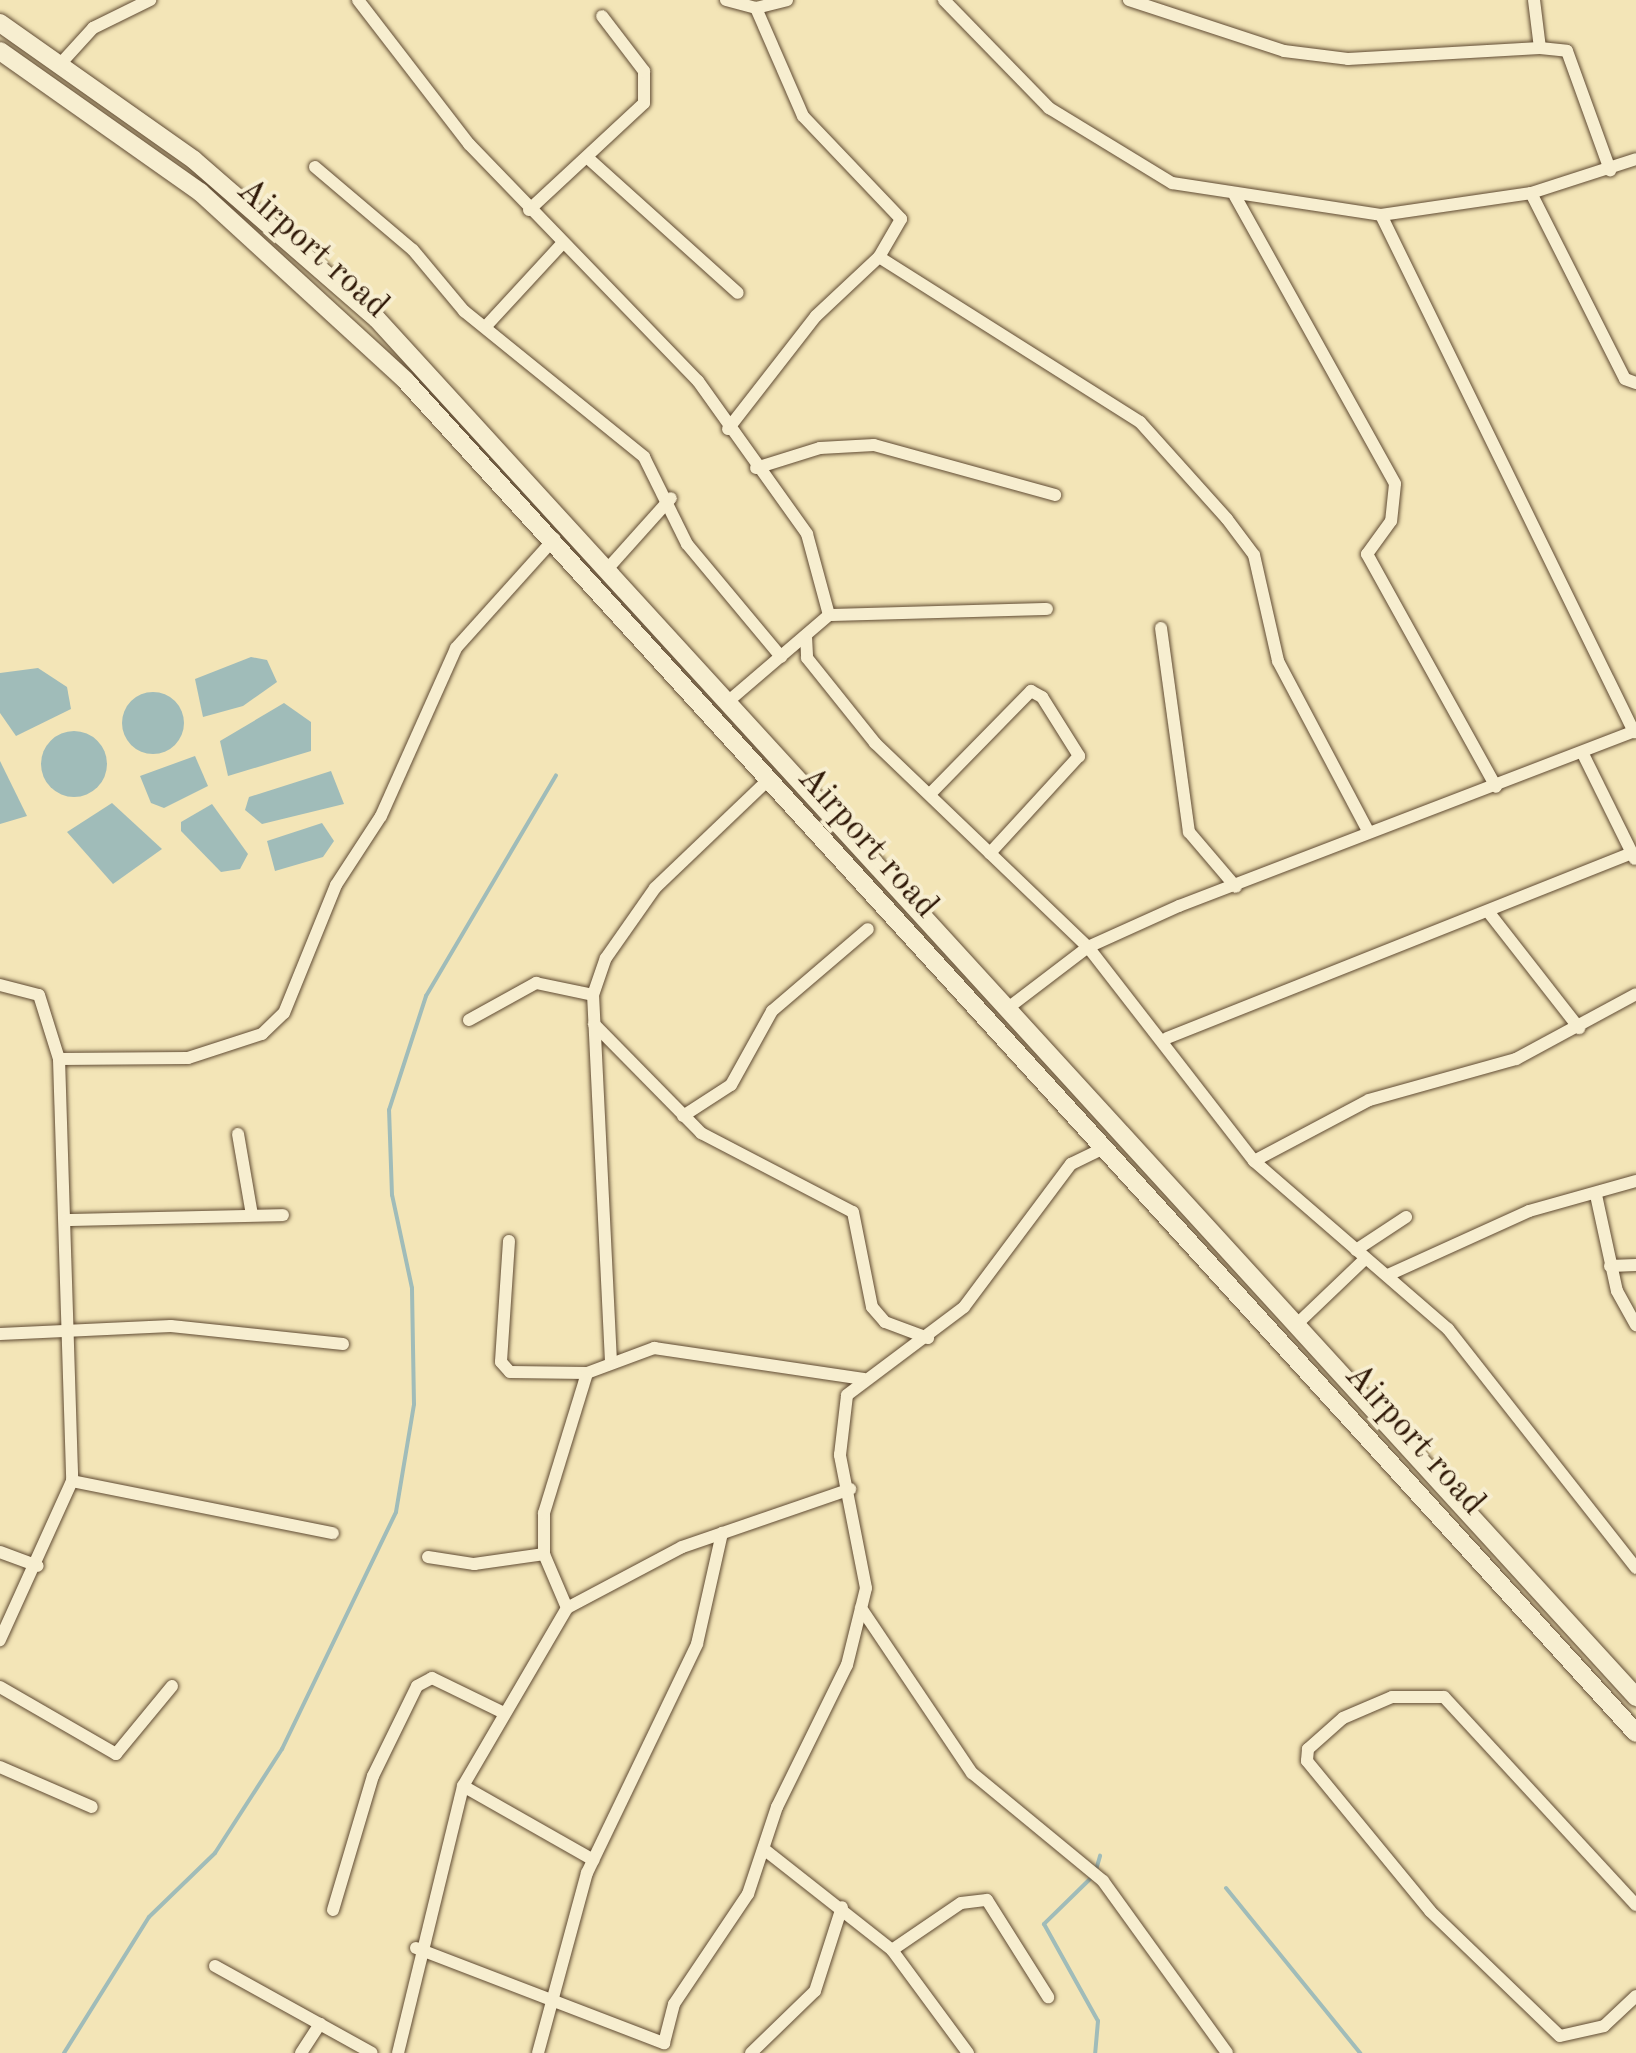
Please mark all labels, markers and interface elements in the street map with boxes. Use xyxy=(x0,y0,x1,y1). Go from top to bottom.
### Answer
street label: Airport road xyxy=(227,170,397,328)
street label: Airport road xyxy=(788,758,946,928)
street label: Airport road xyxy=(1335,1355,1493,1525)

